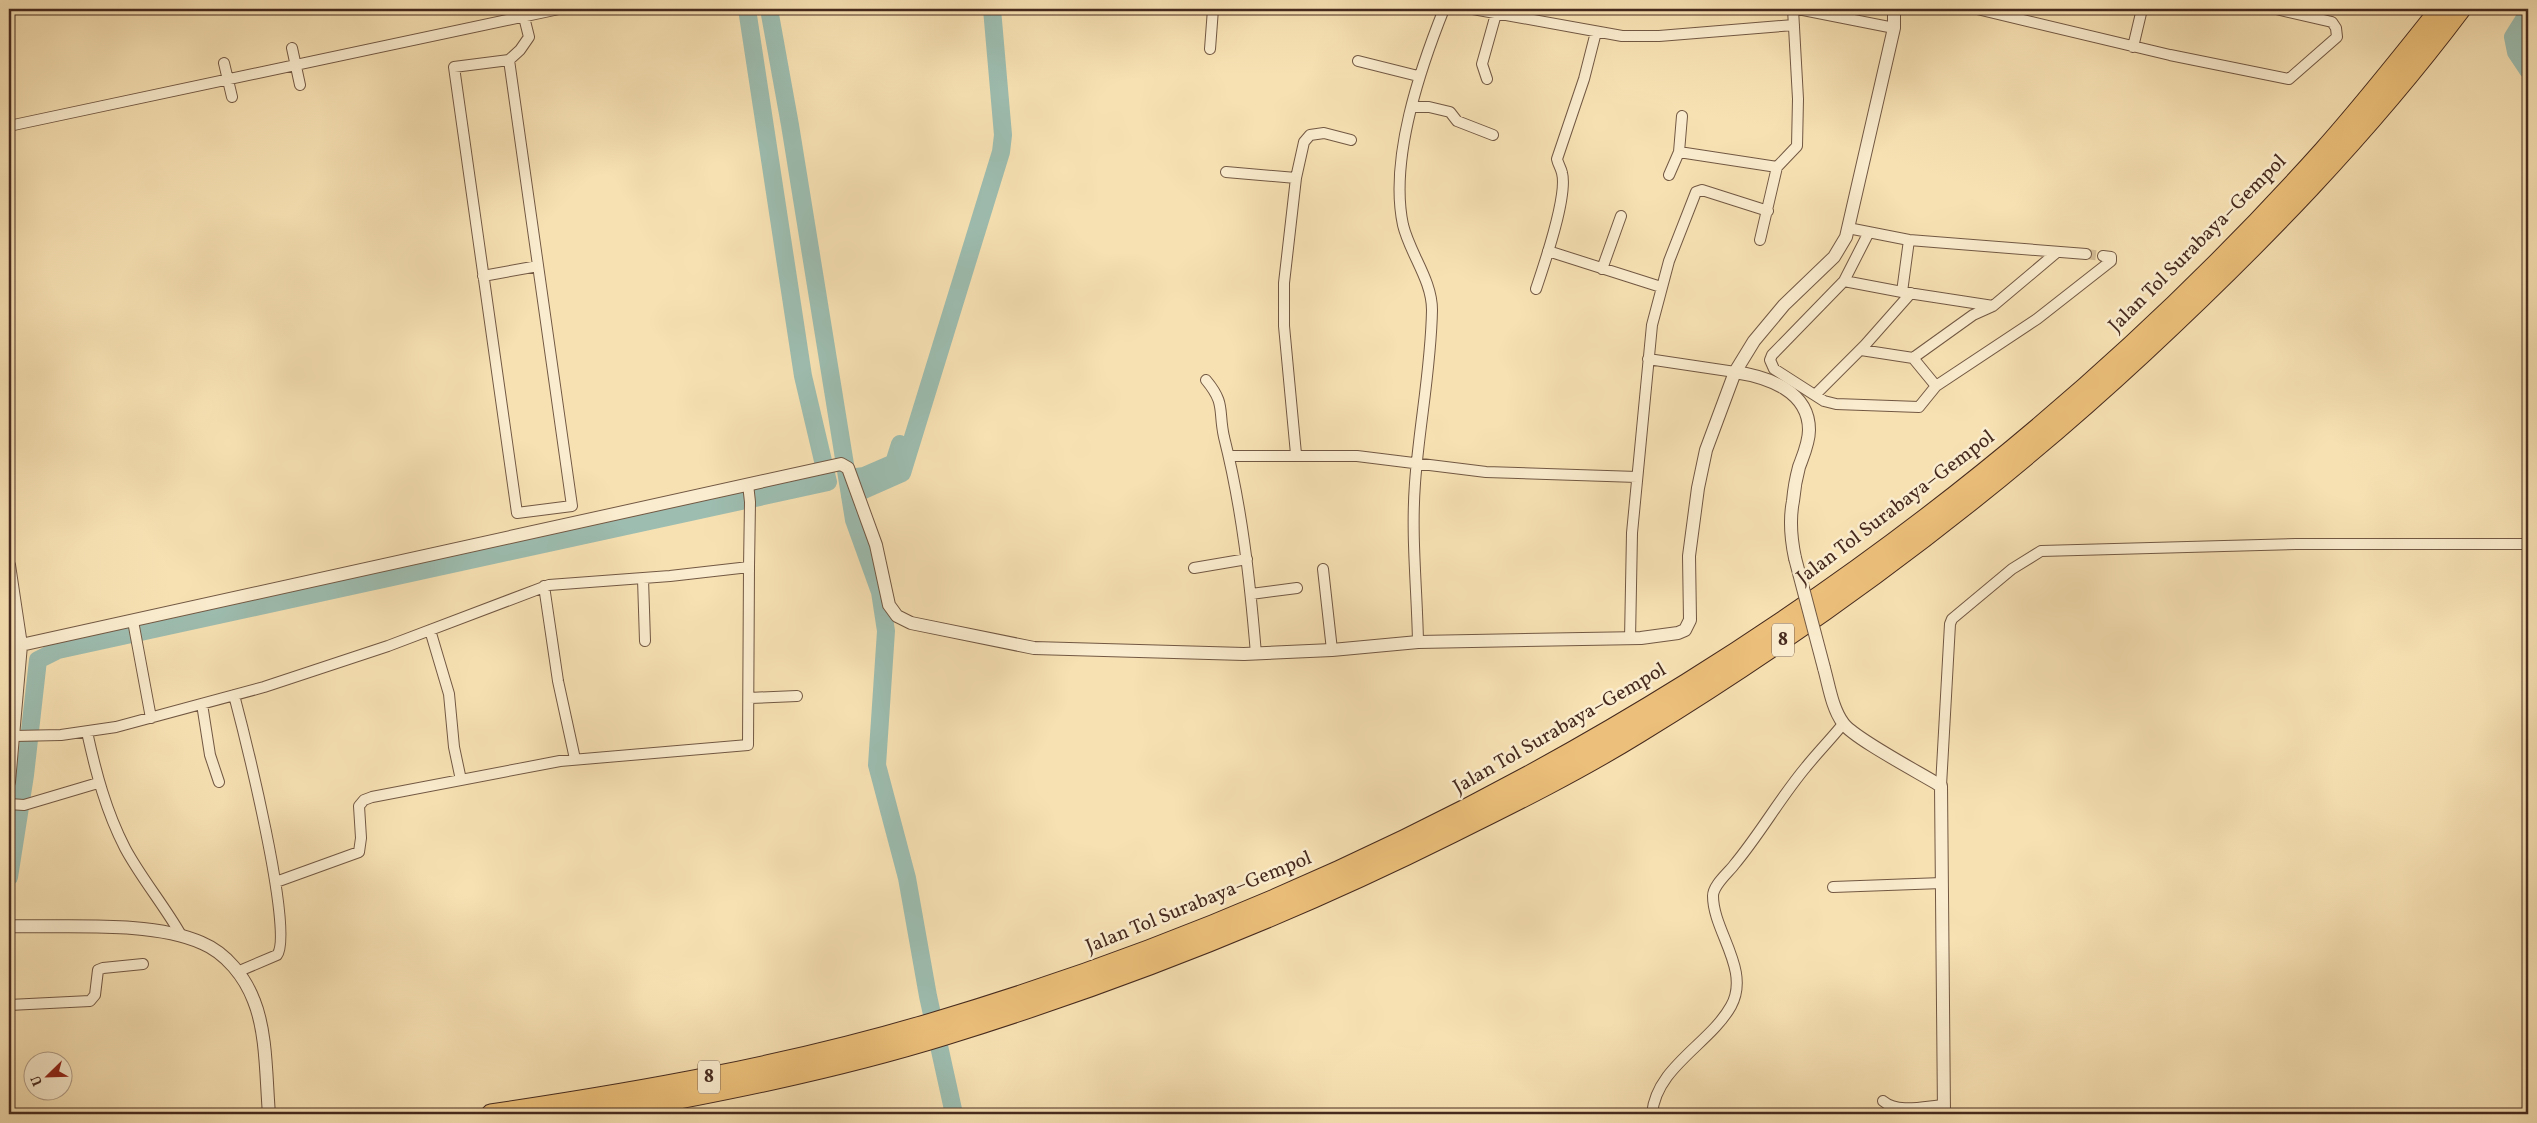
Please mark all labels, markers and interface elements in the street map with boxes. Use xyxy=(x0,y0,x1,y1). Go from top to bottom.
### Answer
street label: Jalan Tol Surabaya–Gempol xyxy=(2103,149,2293,339)
street label: Jalan Tol Surabaya–Gempol xyxy=(1791,424,2001,592)
road number: 8 xyxy=(1772,624,1794,656)
street label: Jalan Tol Surabaya–Gempol xyxy=(1448,656,1672,802)
street label: Jalan Tol Surabaya–Gempol xyxy=(1082,845,1316,961)
north arrow xyxy=(22,1050,72,1100)
road number: 8 xyxy=(698,1060,720,1094)
text: U xyxy=(27,1072,48,1089)

